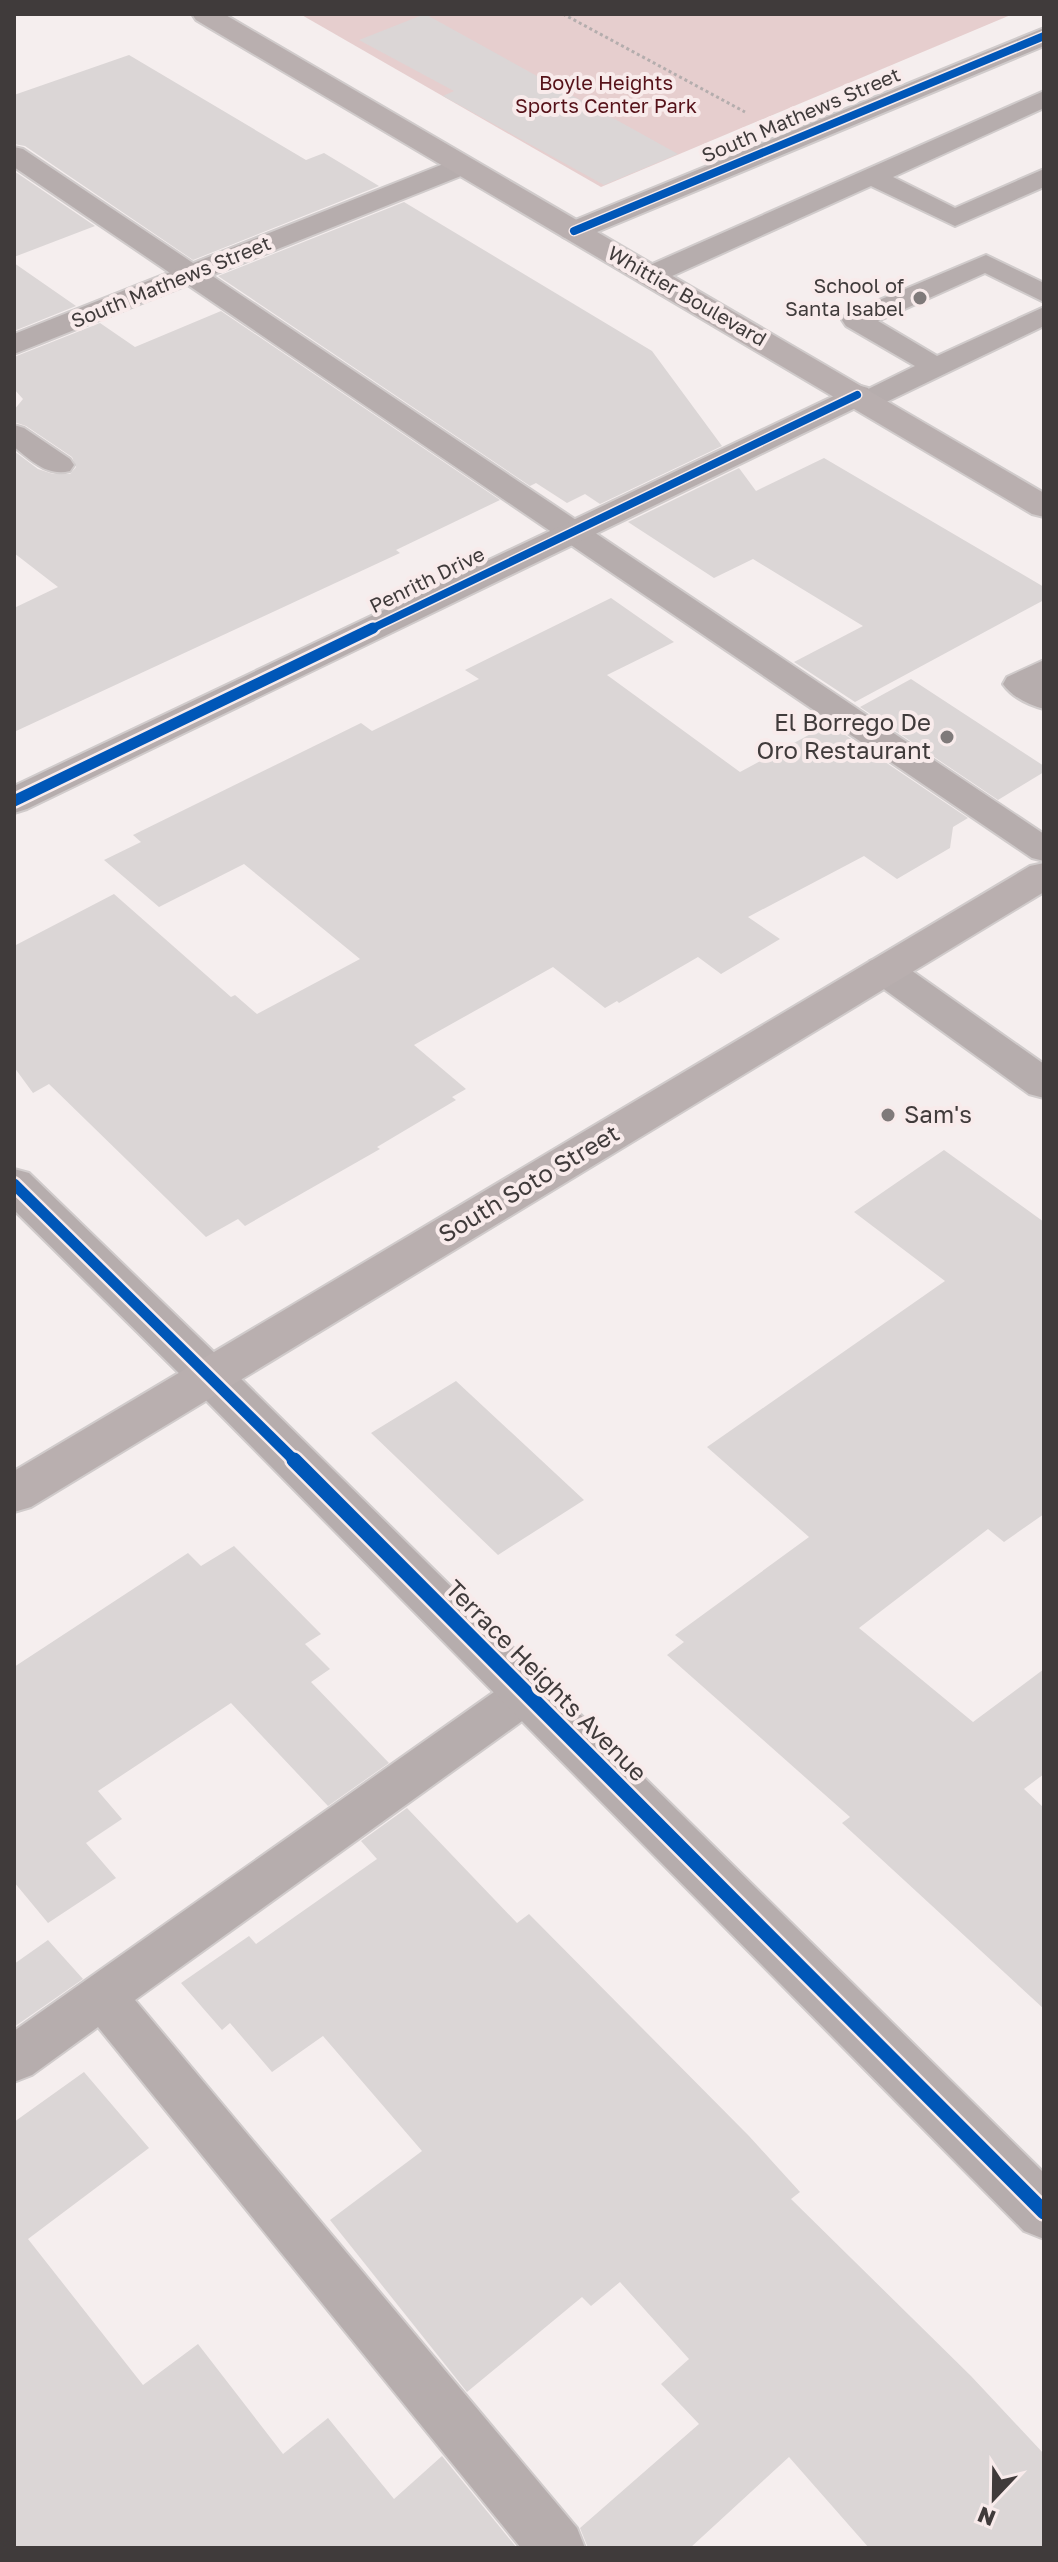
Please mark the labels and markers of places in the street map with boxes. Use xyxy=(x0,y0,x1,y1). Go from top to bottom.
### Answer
place label: School of Santa Isabel xyxy=(785,273,904,320)
marker: School of Santa Isabel xyxy=(911,289,929,307)
place label: El Borrego De Oro Restaurant xyxy=(757,707,931,764)
marker: El Borrego De Oro Restaurant xyxy=(938,728,956,746)
place label: Sam's xyxy=(904,1099,972,1128)
marker: Sam's xyxy=(879,1106,897,1124)

